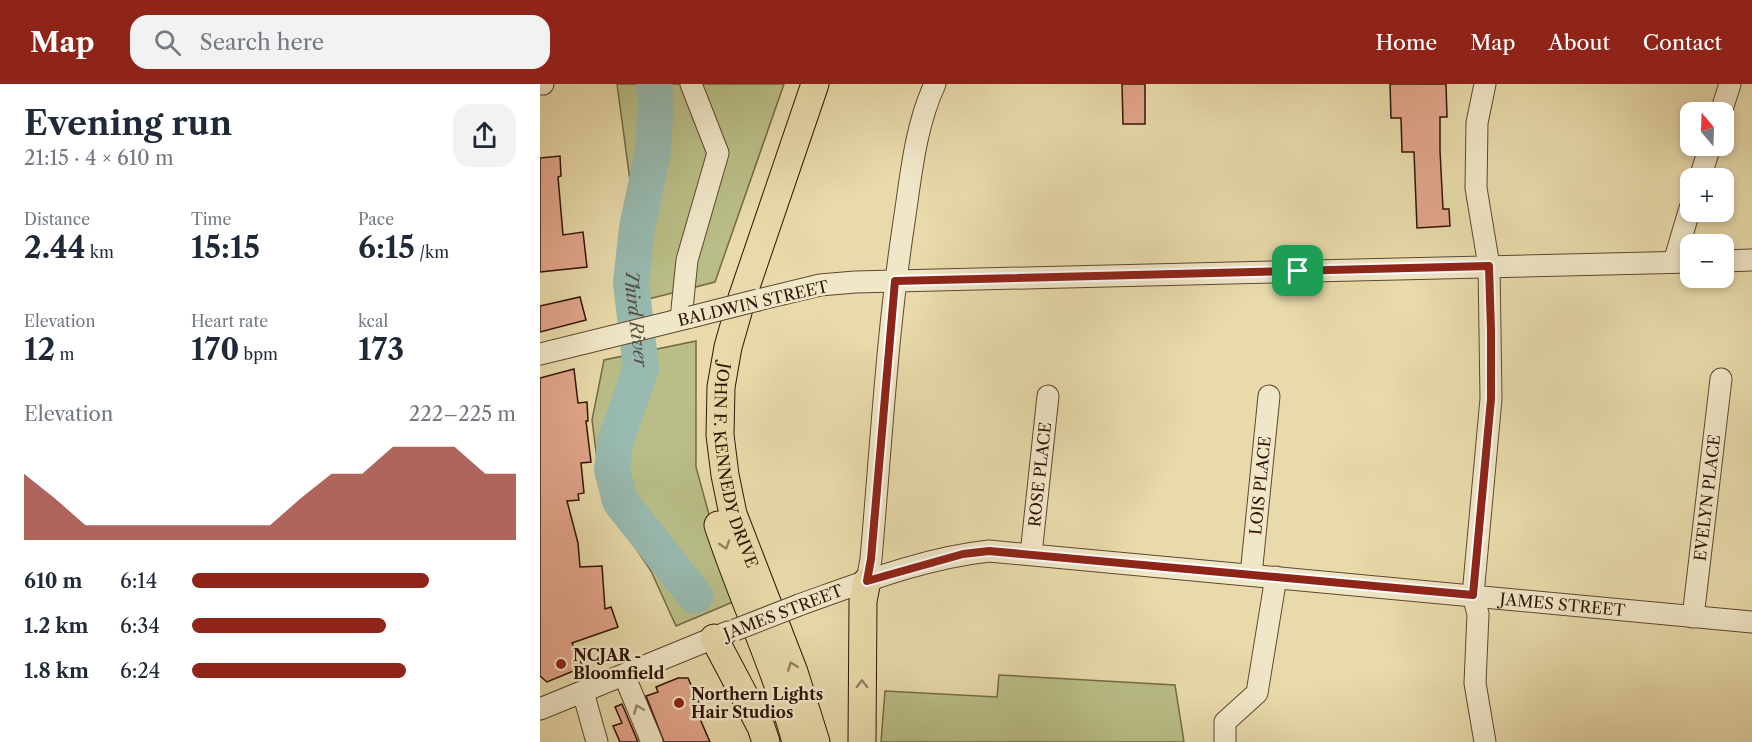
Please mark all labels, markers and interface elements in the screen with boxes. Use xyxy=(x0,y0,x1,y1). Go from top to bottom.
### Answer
search box xyxy=(130,15,550,69)
text: Map xyxy=(30,25,94,59)
icon: search xyxy=(151,26,184,59)
text: Search here xyxy=(199,29,324,56)
text: Home xyxy=(1376,30,1437,55)
text: Map xyxy=(1470,30,1515,55)
text: About xyxy=(1548,30,1610,55)
text: Contact xyxy=(1643,30,1722,55)
north arrow xyxy=(1680,102,1734,156)
map controls xyxy=(1680,102,1734,288)
text: Evening run xyxy=(24,103,232,144)
button: share xyxy=(453,104,516,167)
text: 21:15 · 4 × 610 m xyxy=(24,146,174,170)
button: + xyxy=(1680,168,1734,222)
text: Distance xyxy=(24,209,90,229)
text: Time xyxy=(191,209,231,229)
text: Pace xyxy=(358,209,394,229)
text: 2.44 xyxy=(24,229,86,266)
text: 15:15 xyxy=(191,229,260,266)
text: 6:15 xyxy=(358,229,415,266)
button: − xyxy=(1680,234,1734,288)
text: km xyxy=(86,242,114,262)
text: /km xyxy=(415,242,449,262)
pin xyxy=(1272,245,1323,296)
icon: arrive xyxy=(1281,254,1314,287)
water label: Third River xyxy=(620,269,652,370)
street label: BALDWIN STREET xyxy=(676,276,830,330)
text: Elevation xyxy=(24,311,95,331)
text: Heart rate xyxy=(191,311,268,331)
text: kcal xyxy=(358,311,388,331)
text: 12 xyxy=(24,331,55,368)
text: 170 xyxy=(191,331,239,368)
text: 173 xyxy=(358,331,404,368)
text: m xyxy=(55,344,74,364)
text: bpm xyxy=(239,344,278,364)
street label: JOHN F. KENNEDY DRIVE xyxy=(710,358,763,571)
text: Elevation xyxy=(24,402,113,426)
text: 222–225 m xyxy=(409,402,516,426)
street label: ROSE PLACE xyxy=(1024,421,1055,528)
street label: EVELYN PLACE xyxy=(1690,433,1724,562)
street label: LOIS PLACE xyxy=(1245,435,1275,536)
one-way arrow xyxy=(718,539,730,550)
text: 610 m xyxy=(24,569,82,593)
text: 6:14 xyxy=(120,569,157,593)
street label: JAMES STREET xyxy=(718,580,845,645)
street label: JAMES STREET xyxy=(1496,588,1626,620)
text: 1.2 km xyxy=(24,614,88,638)
text: 6:34 xyxy=(120,614,160,638)
place label: NCJAR - Bloomfield xyxy=(573,645,665,683)
marker: NCJAR - Bloomfield xyxy=(554,657,568,671)
text: 1.8 km xyxy=(24,659,89,683)
text: 6:24 xyxy=(120,659,160,683)
one-way arrow xyxy=(786,661,799,672)
one-way arrow xyxy=(856,679,868,688)
place label: Northern Lights Hair Studios xyxy=(691,684,823,722)
marker: Northern Lights Hair Studios xyxy=(672,696,686,710)
one-way arrow xyxy=(633,704,645,715)

